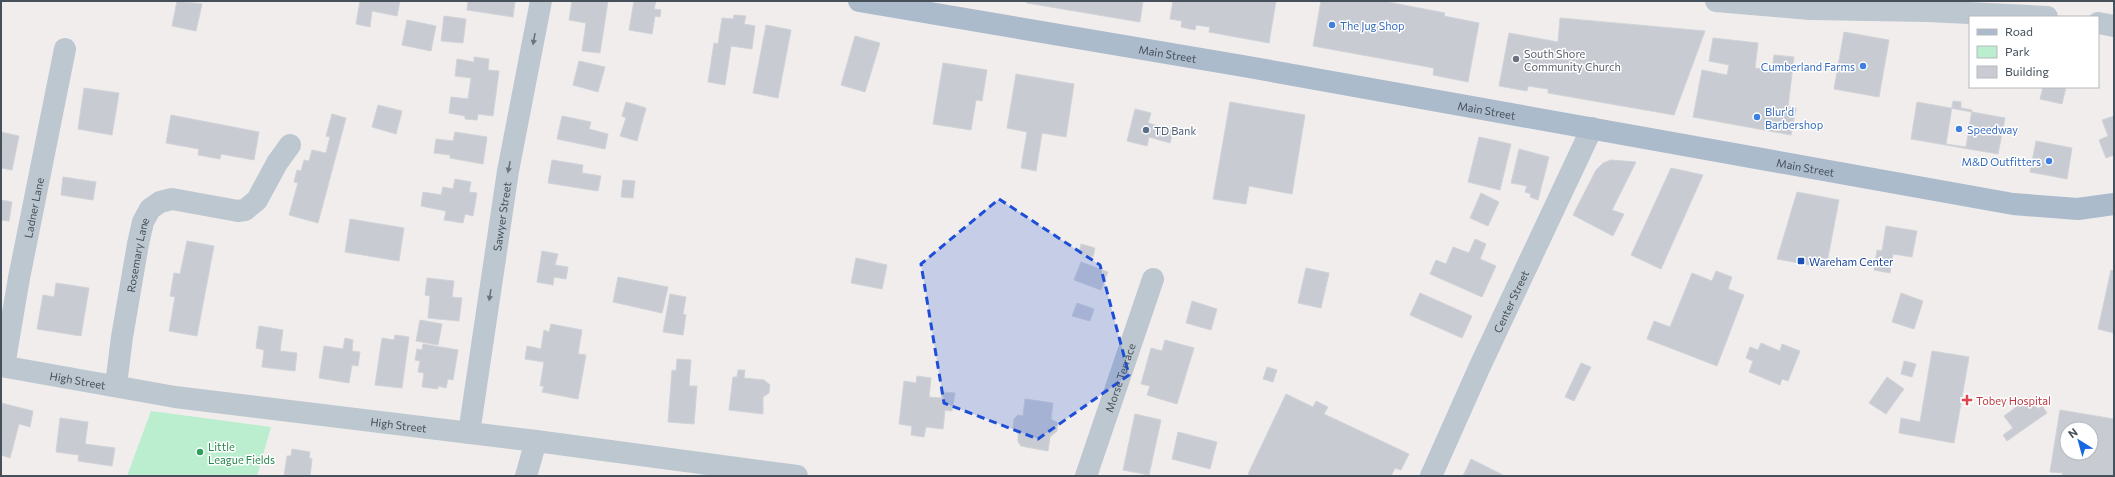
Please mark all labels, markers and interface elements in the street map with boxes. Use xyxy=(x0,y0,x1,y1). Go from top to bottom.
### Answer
legend xyxy=(1969,16,2099,88)
place label: The Jug Shop xyxy=(1340,19,1405,33)
marker: The Jug Shop xyxy=(1327,20,1337,30)
text: Road xyxy=(2005,24,2033,38)
one-way arrow xyxy=(531,33,537,45)
street label: Main Street xyxy=(1138,42,1198,65)
text: Park xyxy=(2005,44,2031,58)
place label: South Shore Community Church xyxy=(1524,47,1621,73)
marker: South Shore Community Church xyxy=(1511,54,1521,64)
place label: Cumberland Farms xyxy=(1761,60,1855,73)
marker: Cumberland Farms xyxy=(1858,61,1868,71)
text: Building xyxy=(2005,64,2049,78)
street label: Main Street xyxy=(1457,98,1517,121)
place label: Blur'd Barbershop xyxy=(1765,105,1823,131)
marker: Blur'd Barbershop xyxy=(1752,112,1762,122)
place label: Speedway xyxy=(1967,123,2018,136)
place label: TD Bank xyxy=(1154,124,1196,137)
marker: Speedway xyxy=(1954,124,1964,134)
marker: TD Bank xyxy=(1141,125,1151,135)
street label: Main Street xyxy=(1776,155,1836,178)
place label: M&D Outfitters xyxy=(1962,155,2041,168)
marker: M&D Outfitters xyxy=(2044,156,2054,166)
one-way arrow xyxy=(506,161,512,173)
street label: Ladner Lane xyxy=(21,176,46,239)
street label: Sawyer Street xyxy=(490,180,513,252)
street label: Rosemary Lane xyxy=(123,215,151,293)
place label: Wareham Center xyxy=(1809,255,1894,268)
marker: Wareham Center xyxy=(1796,256,1806,266)
street label: Center Street xyxy=(1490,267,1531,335)
one-way arrow xyxy=(487,289,493,302)
street label: Morse Terrace xyxy=(1102,341,1137,414)
street label: High Street xyxy=(49,368,107,391)
marker: Tobey Hospital xyxy=(1961,394,1973,406)
place label: Tobey Hospital xyxy=(1976,394,2051,407)
street label: High Street xyxy=(370,414,428,434)
north arrow xyxy=(2059,421,2099,461)
text: N xyxy=(2065,425,2080,440)
place label: Little League Fields xyxy=(208,440,275,466)
marker: Little League Fields xyxy=(195,447,205,457)

